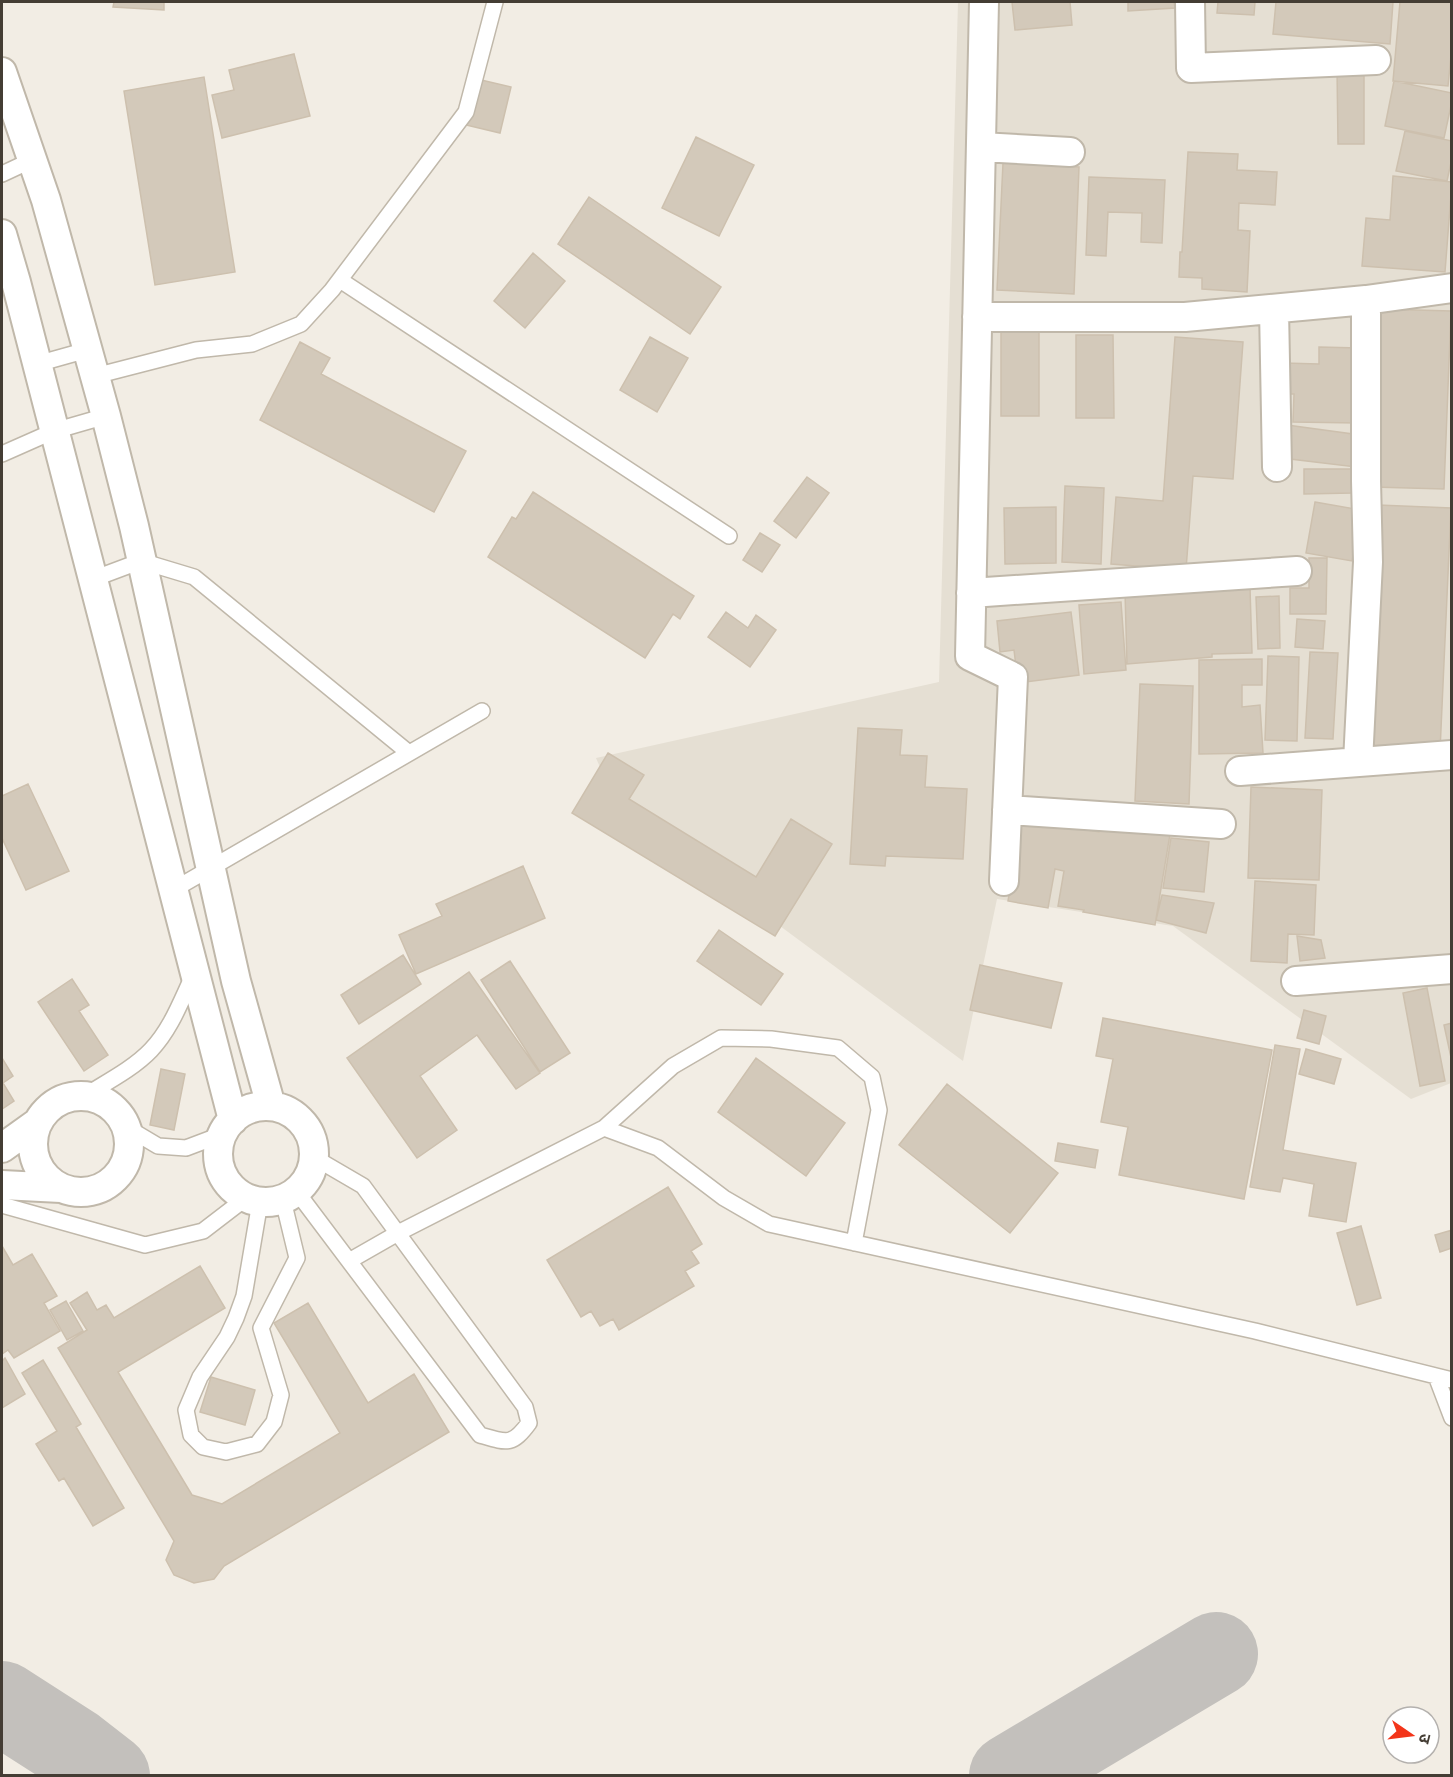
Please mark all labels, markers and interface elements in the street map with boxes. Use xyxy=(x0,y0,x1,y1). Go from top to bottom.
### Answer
north arrow xyxy=(1381,1705,1441,1765)
text: उ xyxy=(1415,1732,1435,1746)

